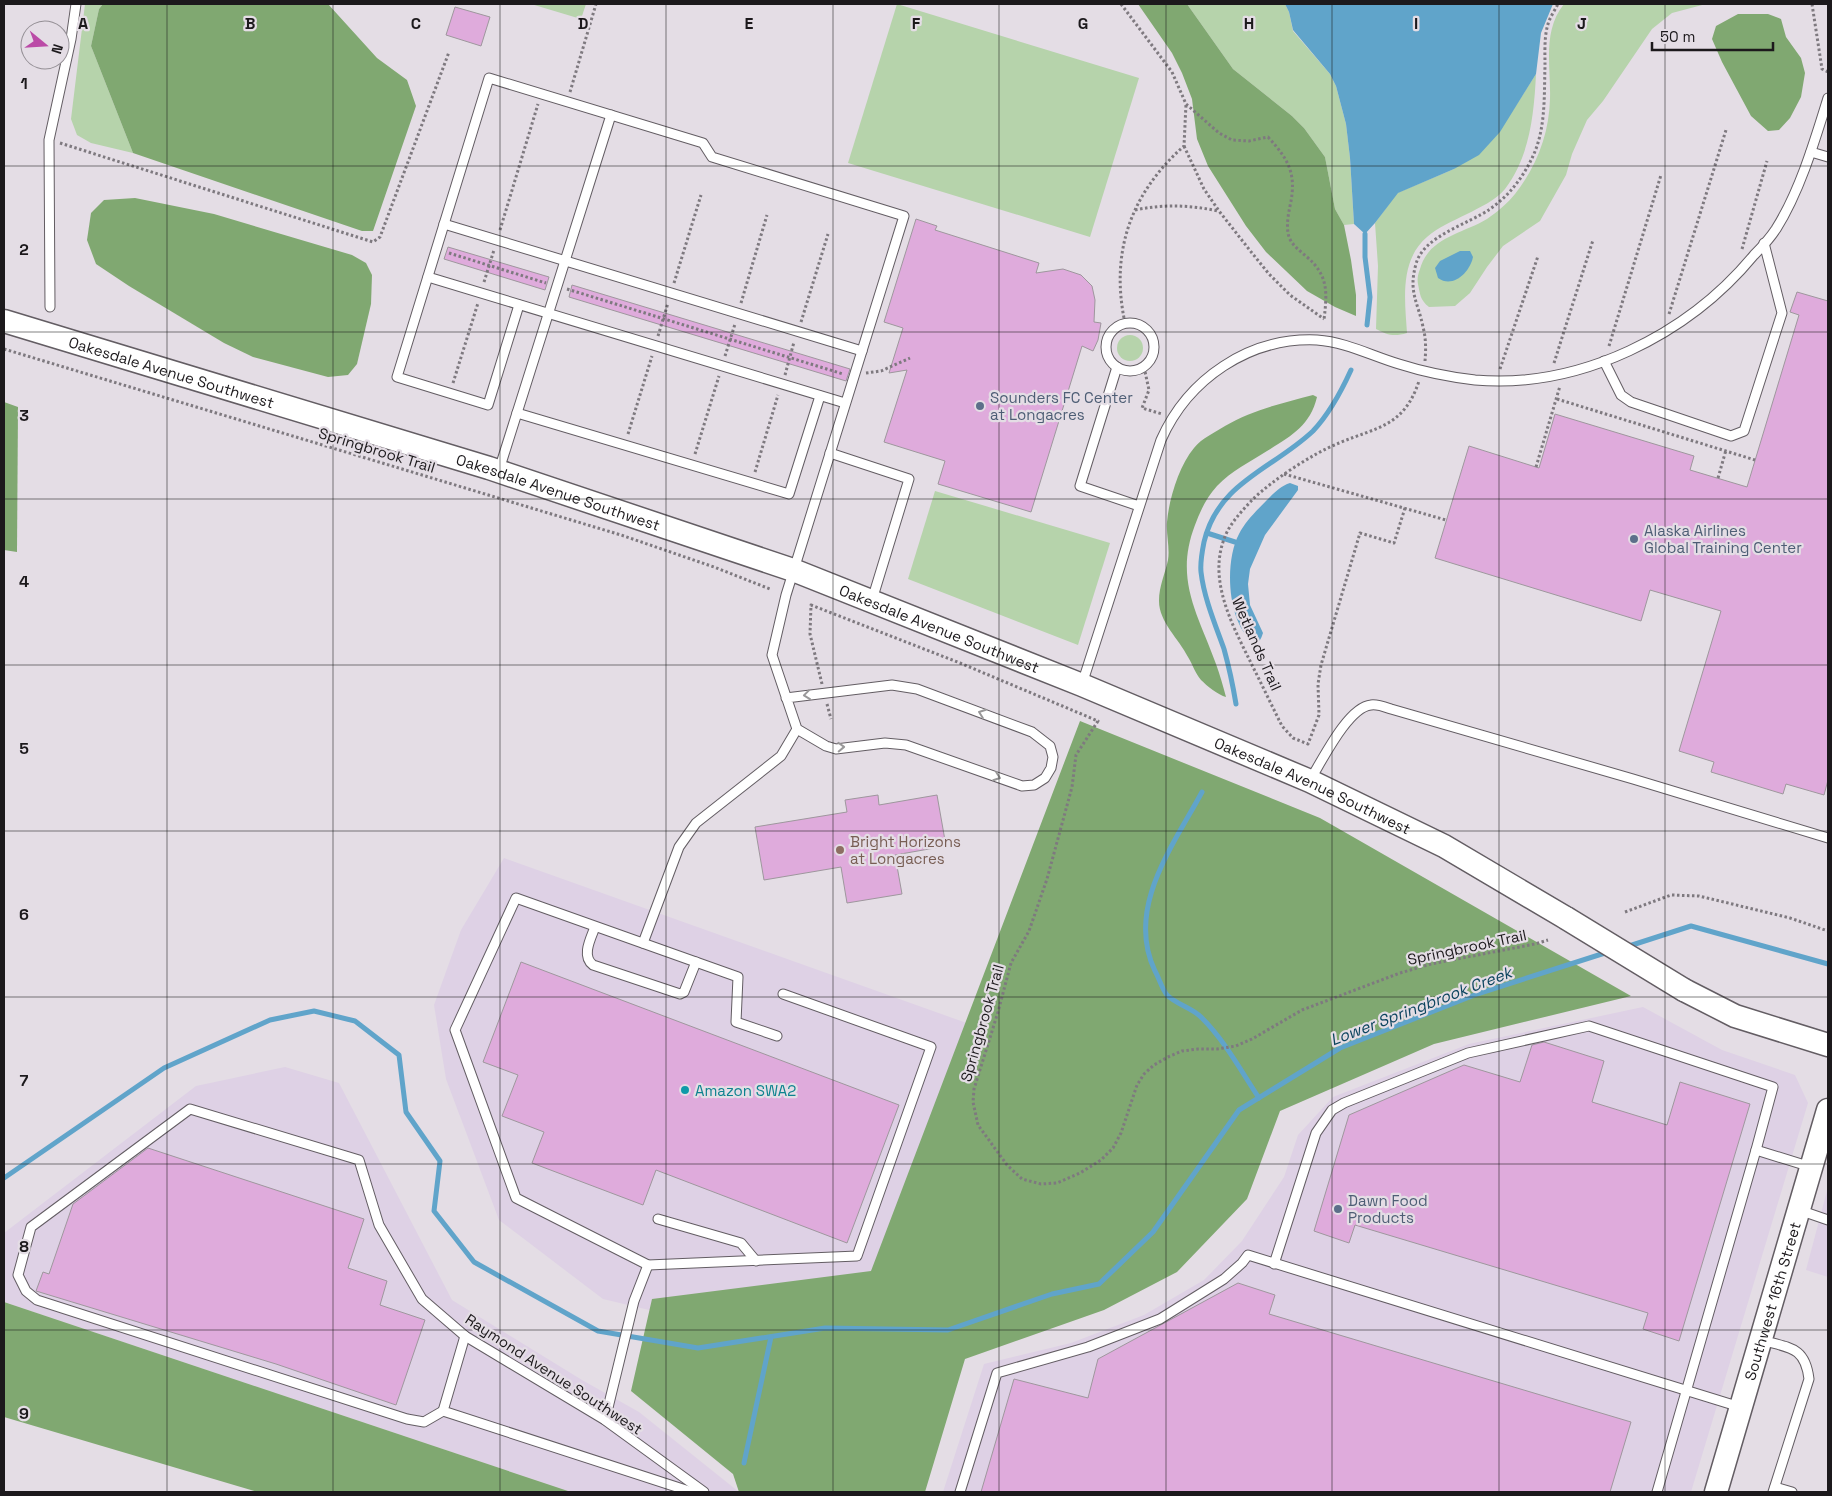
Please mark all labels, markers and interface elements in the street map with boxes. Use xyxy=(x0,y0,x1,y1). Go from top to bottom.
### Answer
text: A xyxy=(78,13,88,34)
text: B xyxy=(245,13,255,34)
text: C xyxy=(411,13,421,34)
text: D xyxy=(578,13,588,34)
text: E xyxy=(745,13,754,34)
text: F xyxy=(912,13,921,34)
text: G xyxy=(1078,13,1088,34)
text: H xyxy=(1244,13,1254,34)
text: I xyxy=(1414,13,1418,34)
text: J xyxy=(1577,13,1587,34)
north arrow xyxy=(20,20,70,70)
scale bar xyxy=(1652,20,1773,52)
text: 50 m xyxy=(1660,27,1695,46)
text: N xyxy=(47,42,67,56)
text: 1 xyxy=(20,73,28,94)
text: 2 xyxy=(19,239,29,260)
street label: Oakesdale Avenue Southwest xyxy=(66,332,277,412)
place label: Sounders FC Center at Longacres xyxy=(990,388,1133,424)
marker: Sounders FC Center at Longacres xyxy=(974,400,986,412)
text: 3 xyxy=(19,405,29,426)
street label: Springbrook Trail xyxy=(316,423,438,477)
street label: Oakesdale Avenue Southwest xyxy=(454,449,663,534)
place label: Alaska Airlines Global Training Center xyxy=(1644,521,1802,557)
marker: Alaska Airlines Global Training Center xyxy=(1628,533,1640,545)
text: 4 xyxy=(19,571,29,592)
street label: Oakesdale Avenue Southwest xyxy=(837,580,1042,677)
street label: Wetlands Trail xyxy=(1228,594,1286,694)
one-way arrow xyxy=(802,690,811,700)
one-way arrow xyxy=(978,709,986,719)
street label: Oakesdale Avenue Southwest xyxy=(1212,732,1414,838)
text: 5 xyxy=(19,738,29,759)
one-way arrow xyxy=(837,742,845,753)
one-way arrow xyxy=(992,771,1001,781)
place label: Bright Horizons at Longacres xyxy=(850,832,961,868)
marker: Bright Horizons at Longacres xyxy=(834,844,846,856)
text: 6 xyxy=(19,904,29,925)
street label: Springbrook Trail xyxy=(1406,925,1528,969)
water label: Lower Springbrook Creek xyxy=(1327,961,1517,1050)
street label: Springbrook Trail xyxy=(956,962,1008,1084)
text: 7 xyxy=(20,1070,29,1091)
place label: Amazon SWA2 xyxy=(695,1081,796,1100)
marker: Amazon SWA2 xyxy=(679,1084,691,1096)
place label: Dawn Food Products xyxy=(1348,1191,1428,1227)
marker: Dawn Food Products xyxy=(1332,1203,1344,1215)
street label: Southwest 16th Street xyxy=(1740,1219,1804,1383)
text: 8 xyxy=(19,1236,29,1257)
street label: Raymond Avenue Southwest xyxy=(462,1309,646,1439)
text: 9 xyxy=(19,1403,29,1424)

